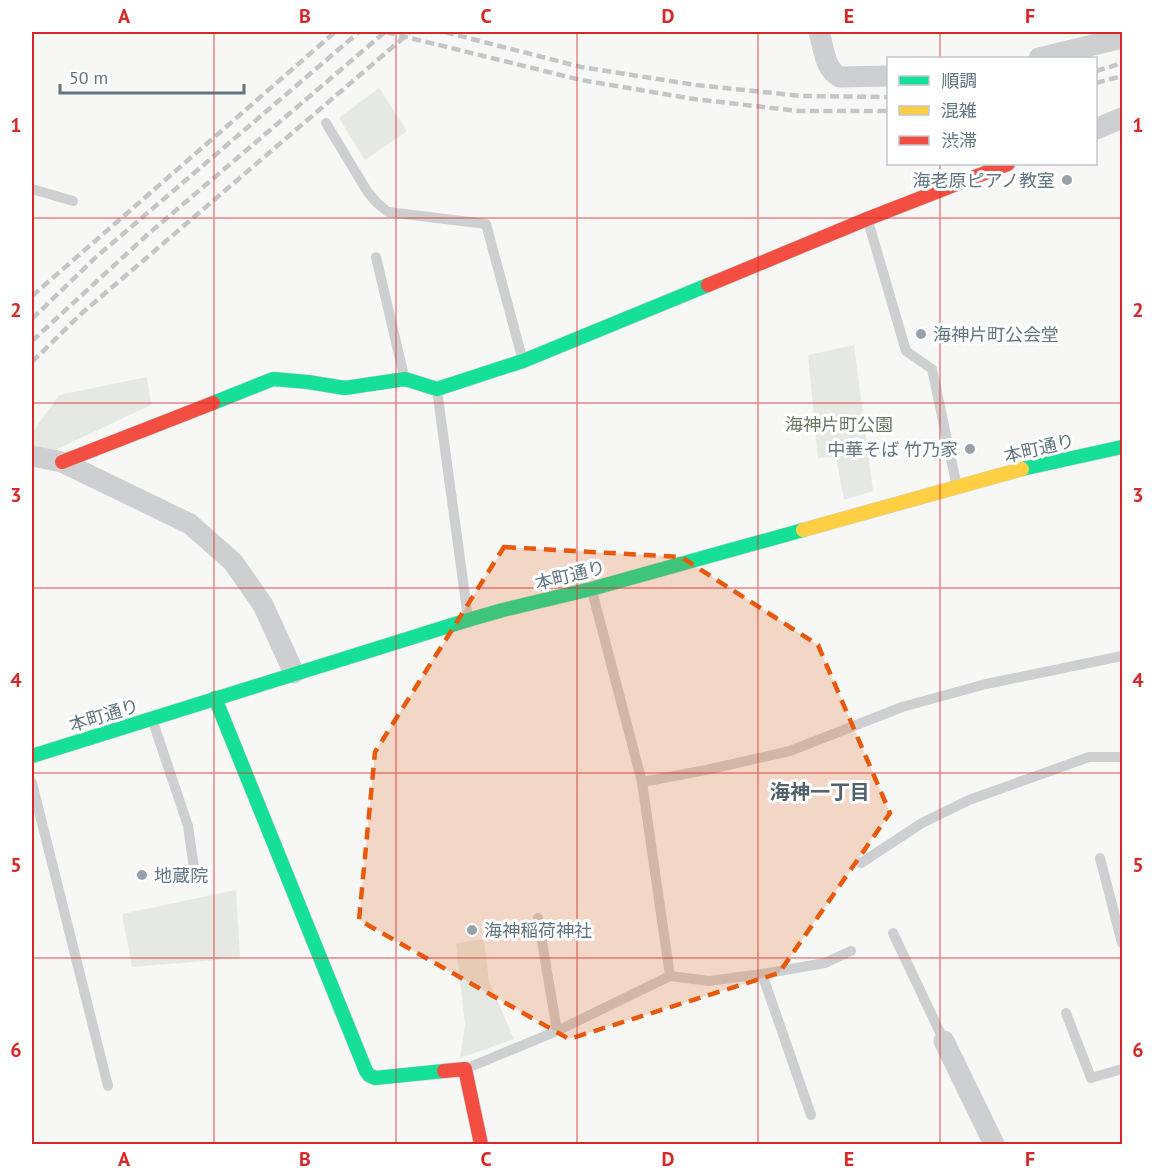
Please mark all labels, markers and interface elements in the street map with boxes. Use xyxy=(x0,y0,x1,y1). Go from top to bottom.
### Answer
text: A xyxy=(118,3,131,29)
text: B xyxy=(299,3,311,29)
text: C xyxy=(480,3,492,29)
text: D xyxy=(662,3,675,29)
text: E xyxy=(844,3,854,29)
text: F xyxy=(1025,3,1035,29)
scale bar xyxy=(60,57,244,95)
legend xyxy=(887,57,1097,165)
text: 50 m xyxy=(69,66,108,89)
text: 順調 xyxy=(941,69,977,92)
text: 混雑 xyxy=(941,99,977,122)
text: 1 xyxy=(10,112,22,138)
text: 1 xyxy=(1132,112,1144,138)
text: 渋滞 xyxy=(941,129,977,152)
place label: 海老原ピアノ教室 xyxy=(913,169,1055,192)
marker: 海老原ピアノ教室 xyxy=(1060,173,1074,187)
text: 2 xyxy=(10,297,22,323)
text: 2 xyxy=(1132,297,1144,323)
place label: 海神片町公会堂 xyxy=(933,323,1059,346)
marker: 海神片町公会堂 xyxy=(914,327,928,341)
park label: 海神片町公園 xyxy=(785,413,893,436)
street label: 本町通り xyxy=(1001,429,1077,467)
place label: 中華そば 竹乃家 xyxy=(827,438,958,461)
marker: 中華そば 竹乃家 xyxy=(963,442,977,456)
text: 3 xyxy=(10,482,22,508)
text: 3 xyxy=(1132,482,1144,508)
street label: 本町通り xyxy=(532,555,608,595)
text: 4 xyxy=(10,667,22,693)
text: 4 xyxy=(1132,667,1144,693)
street label: 本町通り xyxy=(66,693,142,737)
district label: 海神一丁目 xyxy=(770,779,870,805)
text: 5 xyxy=(10,852,22,878)
text: 5 xyxy=(1132,852,1144,878)
place label: 地蔵院 xyxy=(154,864,208,887)
marker: 地蔵院 xyxy=(135,868,149,882)
place label: 海神稲荷神社 xyxy=(484,919,592,942)
marker: 海神稲荷神社 xyxy=(465,923,479,937)
text: 6 xyxy=(10,1037,22,1063)
text: 6 xyxy=(1132,1037,1144,1063)
text: A xyxy=(118,1146,131,1172)
text: B xyxy=(299,1146,311,1172)
text: C xyxy=(480,1146,492,1172)
text: D xyxy=(662,1146,675,1172)
text: E xyxy=(844,1146,854,1172)
text: F xyxy=(1025,1146,1035,1172)

